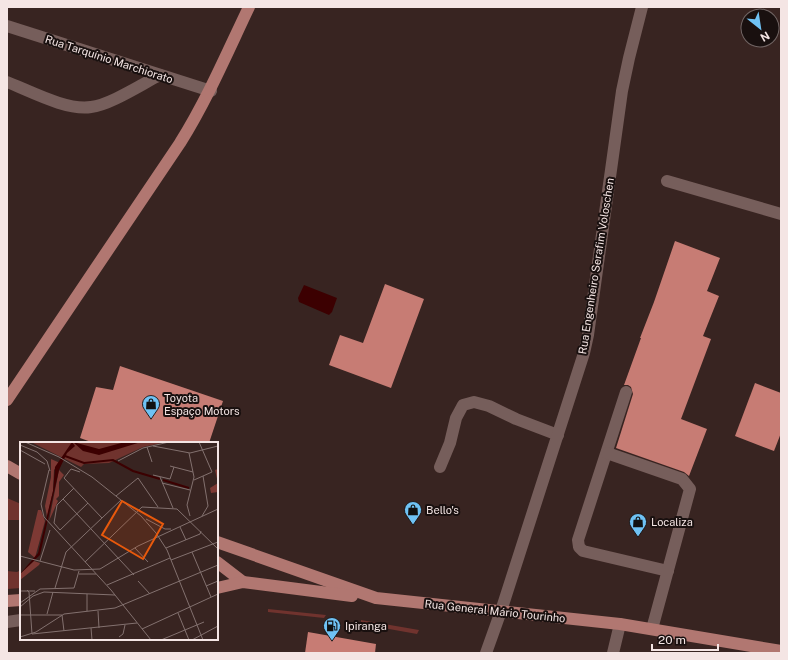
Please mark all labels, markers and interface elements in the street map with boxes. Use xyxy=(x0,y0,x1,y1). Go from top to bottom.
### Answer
north arrow xyxy=(740,8,780,48)
text: N xyxy=(758,29,772,44)
street label: Rua Tarquínio Marchiorato xyxy=(44,33,174,85)
street label: Rua Engenheiro Serafim Voloschen xyxy=(576,177,616,355)
place label: Toyota Espaço Motors xyxy=(164,392,240,418)
shop icon: Toyota Espaço Motors xyxy=(141,394,161,419)
inset map xyxy=(20,442,218,640)
shop icon: Bello's xyxy=(403,500,423,525)
place label: Bello's xyxy=(426,504,459,516)
shop icon: Localiza xyxy=(628,512,648,537)
place label: Localiza xyxy=(651,516,693,528)
street label: Rua General Mário Tourinho xyxy=(424,598,566,624)
fuel station icon: Ipiranga xyxy=(322,616,342,641)
place label: Ipiranga xyxy=(345,620,387,632)
scale bar xyxy=(652,626,718,652)
text: 20 m xyxy=(658,633,686,647)

